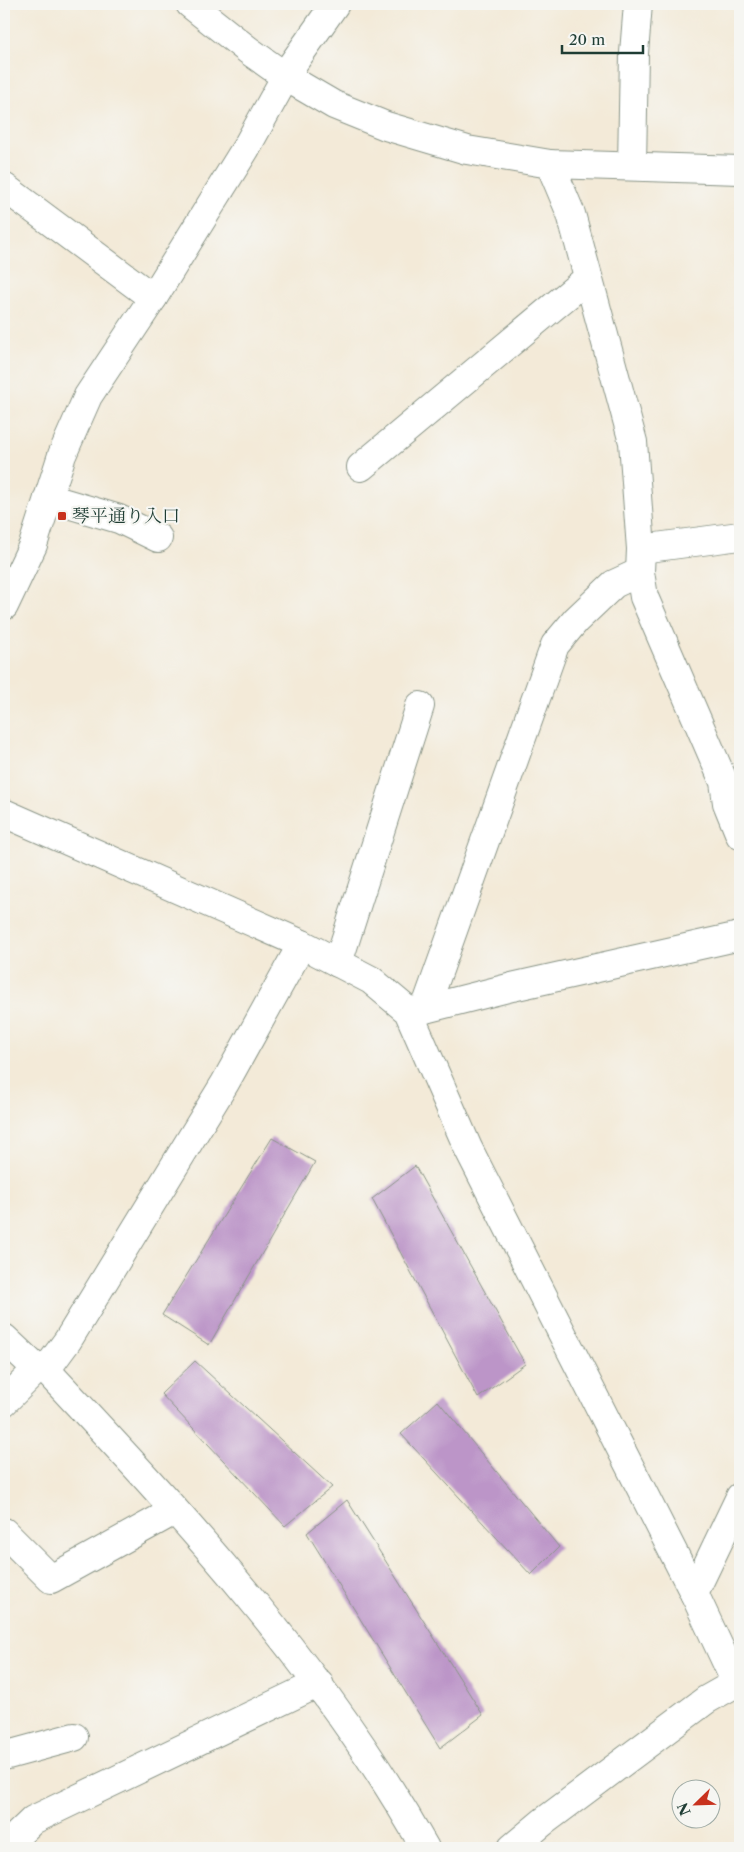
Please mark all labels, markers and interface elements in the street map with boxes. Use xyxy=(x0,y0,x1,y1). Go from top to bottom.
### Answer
scale bar xyxy=(562,22,643,54)
text: 20 m xyxy=(569,30,605,49)
place label: 琴平通り入口 xyxy=(72,505,180,527)
marker: 琴平通り入口 xyxy=(56,510,68,522)
north arrow xyxy=(672,1780,722,1830)
text: N xyxy=(673,1800,695,1818)

